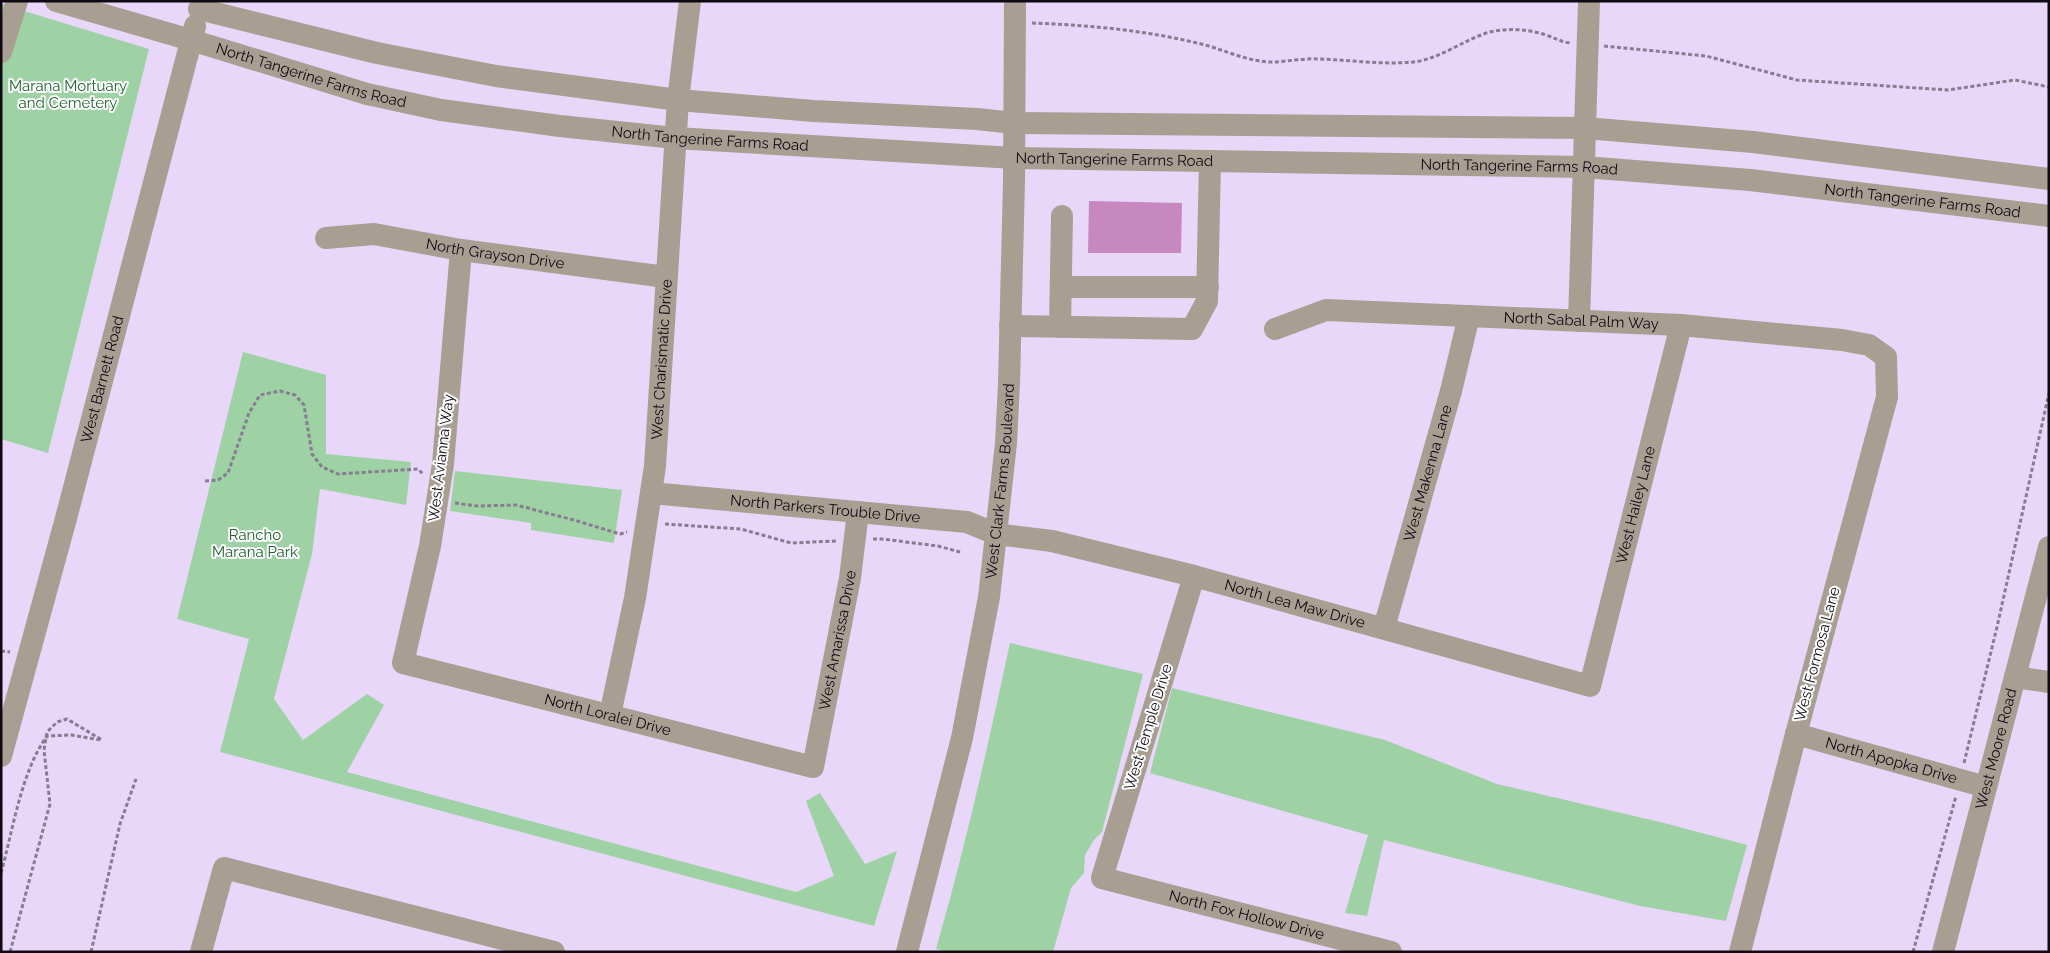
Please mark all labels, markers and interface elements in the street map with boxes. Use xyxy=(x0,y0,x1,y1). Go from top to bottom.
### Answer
street label: North Tangerine Farms Road xyxy=(214,39,408,111)
park label: Marana Mortuary and Cemetery xyxy=(9,77,127,112)
street label: North Tangerine Farms Road xyxy=(611,122,809,155)
street label: North Tangerine Farms Road xyxy=(1015,149,1213,170)
street label: North Tangerine Farms Road xyxy=(1420,155,1619,179)
street label: North Tangerine Farms Road xyxy=(1823,180,2022,222)
street label: North Grayson Drive xyxy=(424,235,566,273)
street label: West Charismatic Drive xyxy=(648,278,676,440)
street label: North Sabal Palm Way xyxy=(1503,309,1659,333)
street label: West Barnett Road xyxy=(77,314,128,445)
street label: West Clark Farms Boulevard xyxy=(982,383,1018,580)
street label: West Avianna Way xyxy=(424,393,458,523)
street label: West Makenna Lane xyxy=(1400,402,1456,543)
street label: West Hailey Lane xyxy=(1612,444,1659,566)
street label: North Parkers Trouble Drive xyxy=(729,491,921,527)
park label: Rancho Marana Park xyxy=(212,526,298,561)
street label: West Amarissa Drive xyxy=(815,569,860,712)
street label: North Lea Maw Drive xyxy=(1222,576,1367,632)
street label: West Formosa Lane xyxy=(1790,585,1844,723)
street label: West Temple Drive xyxy=(1120,662,1176,792)
street label: West Moore Road xyxy=(1972,686,2021,811)
street label: North Loralei Drive xyxy=(542,690,673,740)
street label: North Apopka Drive xyxy=(1823,734,1960,788)
street label: North Fox Hollow Drive xyxy=(1167,886,1326,944)

